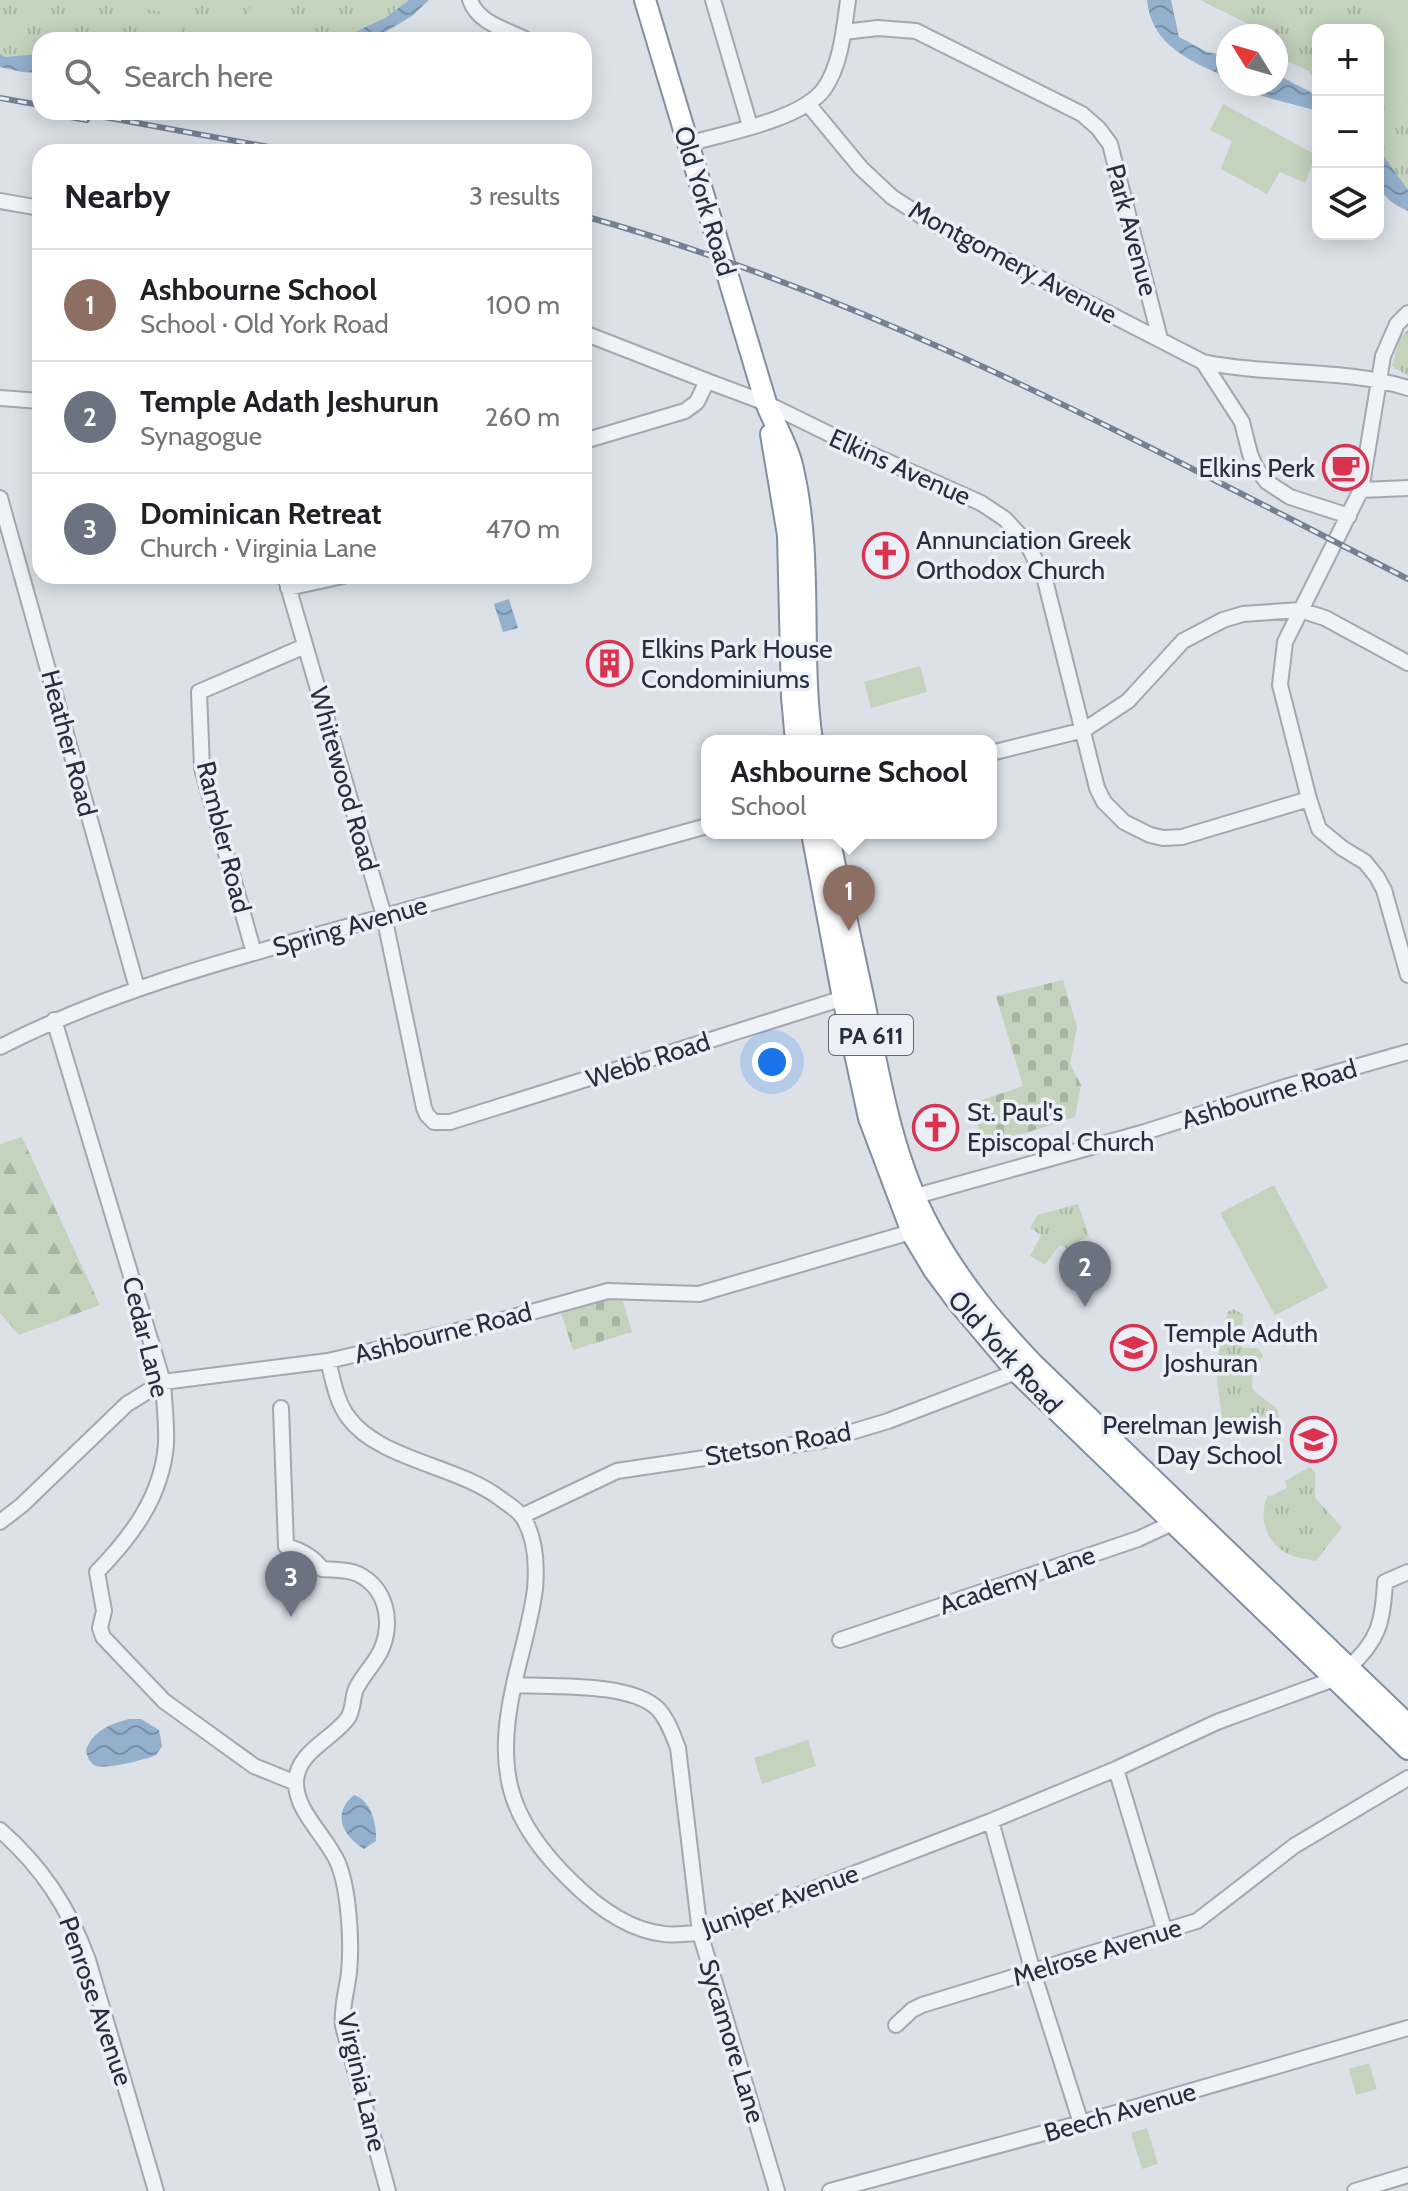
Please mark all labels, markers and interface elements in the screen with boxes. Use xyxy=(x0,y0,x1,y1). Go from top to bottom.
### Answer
north arrow xyxy=(1216,24,1288,96)
map controls xyxy=(1312,24,1384,240)
button: + xyxy=(1312,24,1384,96)
search box xyxy=(32,32,592,120)
icon: search xyxy=(60,54,104,98)
text: Search here xyxy=(124,58,273,95)
button: − xyxy=(1312,96,1384,168)
street label: Old York Road xyxy=(667,122,743,280)
street label: Park Avenue xyxy=(1099,161,1165,299)
button: layers xyxy=(1312,168,1384,240)
text: Nearby xyxy=(64,175,171,217)
text: 3 results xyxy=(469,180,560,212)
street label: Montgomery Avenue xyxy=(903,194,1123,330)
text: Ashbourne School xyxy=(140,271,377,308)
text: 1 xyxy=(85,289,95,321)
text: 100 m xyxy=(487,289,560,321)
text: School · Old York Road xyxy=(140,308,389,340)
text: Temple Adath Jeshurun xyxy=(140,383,439,420)
text: 2 xyxy=(83,401,97,433)
text: 260 m xyxy=(485,401,560,433)
text: Synagogue xyxy=(140,420,262,452)
street label: Elkins Avenue xyxy=(824,422,976,512)
cafe icon: Elkins Perk xyxy=(1322,444,1370,492)
place label: Elkins Perk xyxy=(1198,452,1315,484)
text: Dominican Retreat xyxy=(140,495,382,532)
text: 3 xyxy=(83,513,97,545)
text: 470 m xyxy=(485,513,560,545)
place label: Annunciation Greek Orthodox Church xyxy=(916,524,1132,586)
church icon: Annunciation Greek Orthodox Church xyxy=(861,531,909,579)
text: Church · Virginia Lane xyxy=(140,532,377,564)
place label: Elkins Park House Condominiums xyxy=(641,633,833,695)
building icon: Elkins Park House Condominiums xyxy=(586,640,634,688)
street label: Heather Road xyxy=(34,666,104,820)
street label: Whitewood Road xyxy=(302,683,386,875)
popup xyxy=(701,735,997,839)
text: Ashbourne School xyxy=(730,753,968,790)
street label: Rambler Road xyxy=(190,758,258,916)
text: School xyxy=(730,790,806,822)
pin: 1 xyxy=(823,865,875,931)
street label: Spring Avenue xyxy=(269,889,431,963)
road number: PA 611 xyxy=(829,1015,913,1055)
street label: Webb Road xyxy=(582,1025,714,1095)
your location xyxy=(752,1042,792,1082)
street label: Ashbourne Road xyxy=(1178,1052,1360,1136)
place label: St. Paul's Episcopal Church xyxy=(967,1096,1154,1158)
church icon: St. Paul's Episcopal Church xyxy=(912,1103,960,1151)
pin: 2 xyxy=(1059,1241,1111,1307)
street label: Cedar Lane xyxy=(116,1273,176,1401)
street label: Old York Road xyxy=(941,1284,1069,1420)
street label: Ashbourne Road xyxy=(351,1296,535,1370)
place label: Temple Aduth Joshuran xyxy=(1163,1317,1318,1379)
school or university icon: Temple Aduth Joshuran xyxy=(1109,1324,1157,1372)
place label: Perelman Jewish Day School xyxy=(1102,1409,1282,1471)
street label: Stetson Road xyxy=(703,1415,853,1473)
school or university icon: Perelman Jewish Day School xyxy=(1289,1416,1337,1464)
street label: Academy Lane xyxy=(935,1538,1099,1622)
pin: 3 xyxy=(265,1551,317,1617)
street label: Juniper Avenue xyxy=(696,1857,863,1943)
street label: Melrose Avenue xyxy=(1009,1911,1185,1993)
street label: Penrose Avenue xyxy=(52,1912,140,2090)
street label: Sycamore Lane xyxy=(692,1955,772,2127)
street label: Virginia Lane xyxy=(331,2010,393,2154)
street label: Beech Avenue xyxy=(1040,2075,1200,2149)

